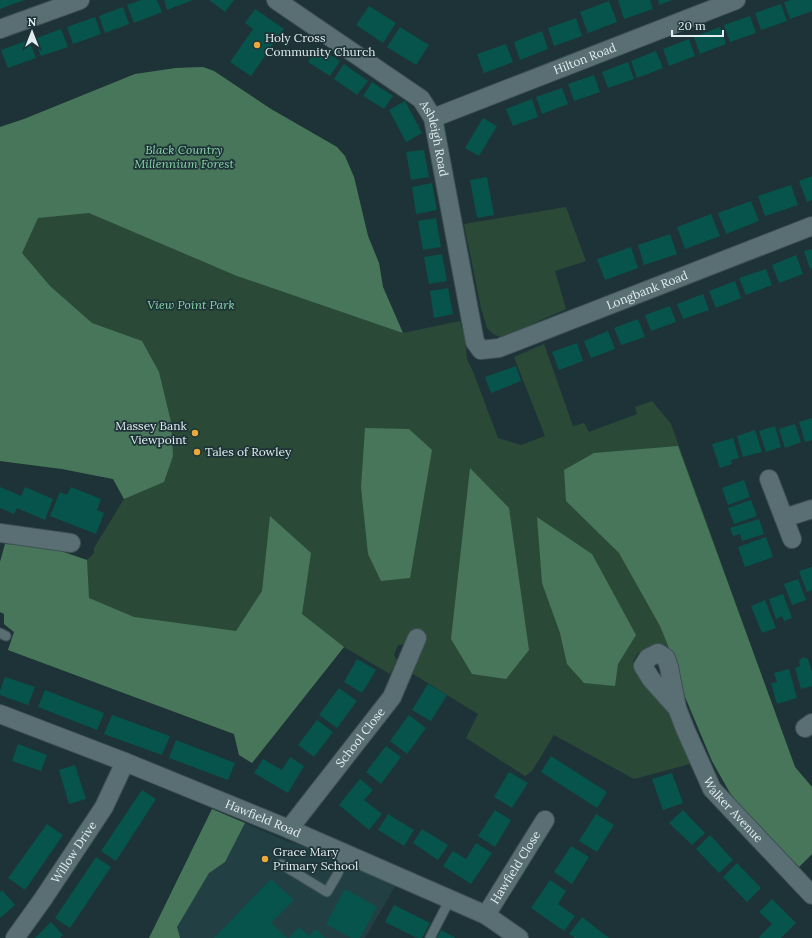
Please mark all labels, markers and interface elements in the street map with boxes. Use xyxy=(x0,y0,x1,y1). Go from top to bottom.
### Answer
north arrow xyxy=(12,12,52,52)
scale bar xyxy=(672,12,723,38)
text: N xyxy=(28,15,37,29)
text: 20 m xyxy=(678,18,706,33)
place label: Holy Cross Community Church xyxy=(265,30,375,59)
street label: Hilton Road xyxy=(551,39,618,77)
marker: Holy Cross Community Church xyxy=(252,40,262,50)
street label: Ashleigh Road xyxy=(416,97,452,178)
park label: Black Country Millennium Forest xyxy=(134,142,234,171)
street label: Longbank Road xyxy=(604,267,690,312)
park label: View Point Park xyxy=(147,297,235,312)
place label: Massey Bank Viewpoint xyxy=(115,418,188,447)
marker: Massey Bank Viewpoint xyxy=(190,428,200,438)
place label: Tales of Rowley xyxy=(205,444,292,459)
marker: Tales of Rowley xyxy=(192,447,202,457)
street label: School Close xyxy=(332,704,388,770)
street label: Walker Avenue xyxy=(701,775,767,846)
street label: Hawfield Road xyxy=(223,796,303,840)
street label: Willow Drive xyxy=(48,818,100,886)
street label: Hawfield Close xyxy=(487,827,544,906)
place label: Grace Mary Primary School xyxy=(273,844,358,873)
marker: Grace Mary Primary School xyxy=(260,854,270,864)

